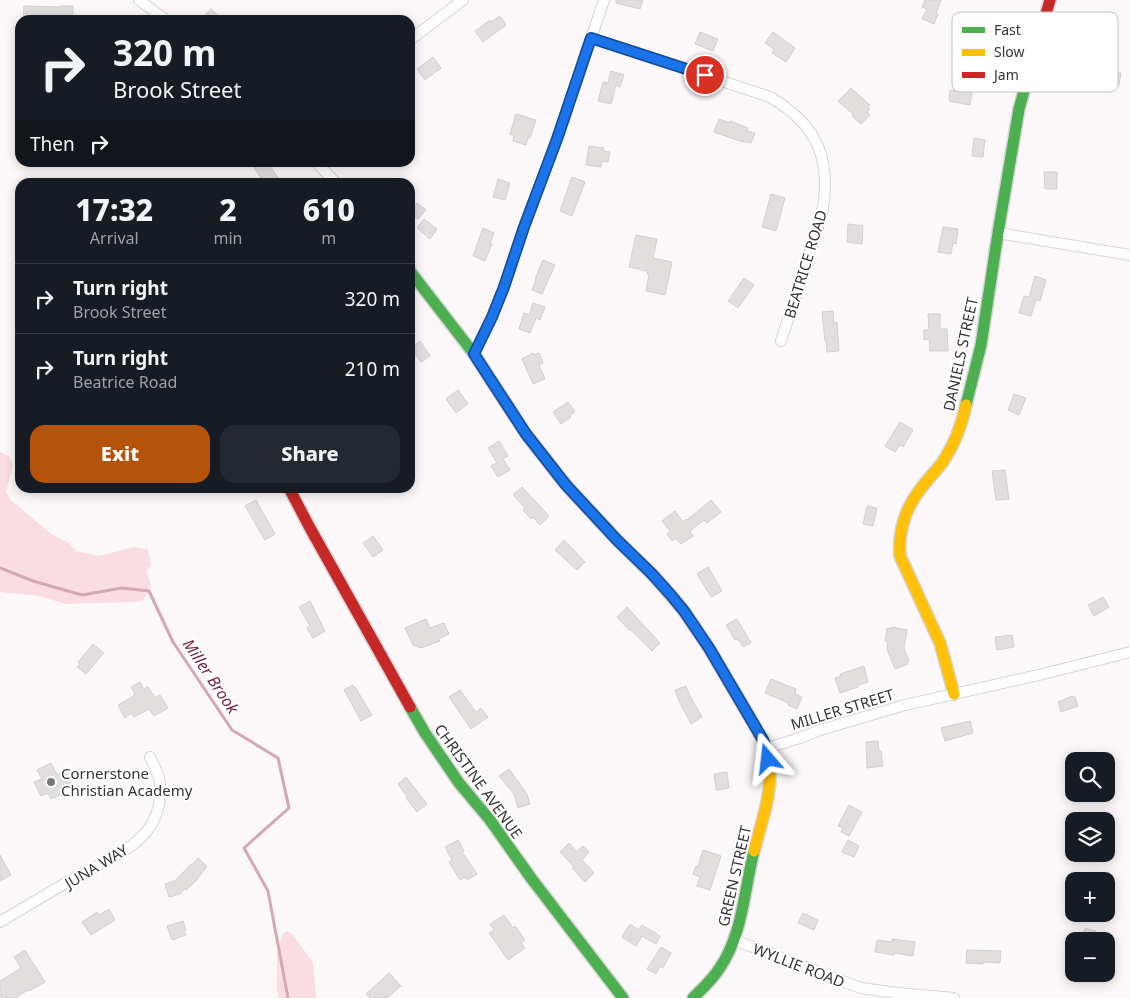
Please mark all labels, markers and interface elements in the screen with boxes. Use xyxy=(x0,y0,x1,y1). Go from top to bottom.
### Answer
legend xyxy=(952,12,1118,92)
text: Fast xyxy=(994,20,1021,39)
text: 320 m xyxy=(113,29,216,76)
icon: right xyxy=(30,35,95,100)
text: Slow xyxy=(994,42,1025,61)
pin xyxy=(684,54,726,96)
icon: arrive xyxy=(691,61,719,89)
text: Jam xyxy=(992,65,1019,84)
text: Brook Street xyxy=(113,74,241,104)
icon: right xyxy=(85,130,113,158)
text: Then xyxy=(30,131,75,157)
text: 17:32 xyxy=(75,189,153,230)
text: 2 xyxy=(219,189,237,230)
text: 610 xyxy=(303,189,355,230)
street label: BEATRICE ROAD xyxy=(779,207,831,321)
text: Arrival xyxy=(90,227,139,249)
text: min xyxy=(213,227,242,249)
text: m xyxy=(321,227,336,249)
text: Turn right xyxy=(73,275,168,301)
icon: right xyxy=(30,285,58,313)
text: 320 m xyxy=(345,286,400,312)
street label: DANIELS STREET xyxy=(938,295,982,413)
text: Brook Street xyxy=(73,301,166,323)
text: Turn right xyxy=(73,345,168,371)
icon: right xyxy=(30,355,58,383)
text: 210 m xyxy=(345,356,400,382)
text: Beatrice Road xyxy=(73,371,177,393)
button: Exit xyxy=(30,425,210,483)
button: Share xyxy=(220,425,400,483)
water label: Miller Brook xyxy=(178,634,245,719)
street label: MILLER STREET xyxy=(788,684,897,734)
street label: CHRISTINE AVENUE xyxy=(431,720,527,842)
position arrow xyxy=(741,732,793,784)
map controls xyxy=(1065,752,1115,982)
button: search xyxy=(1065,752,1115,802)
place label: Cornerstone Christian Academy xyxy=(61,763,193,800)
marker: Cornerstone Christian Academy xyxy=(45,776,57,788)
button: layers xyxy=(1065,812,1115,862)
street label: GREEN STREET xyxy=(713,823,755,929)
street label: JUNA WAY xyxy=(59,839,132,894)
button: + xyxy=(1065,872,1115,922)
button: − xyxy=(1065,932,1115,982)
street label: WYLLIE ROAD xyxy=(750,938,848,992)

